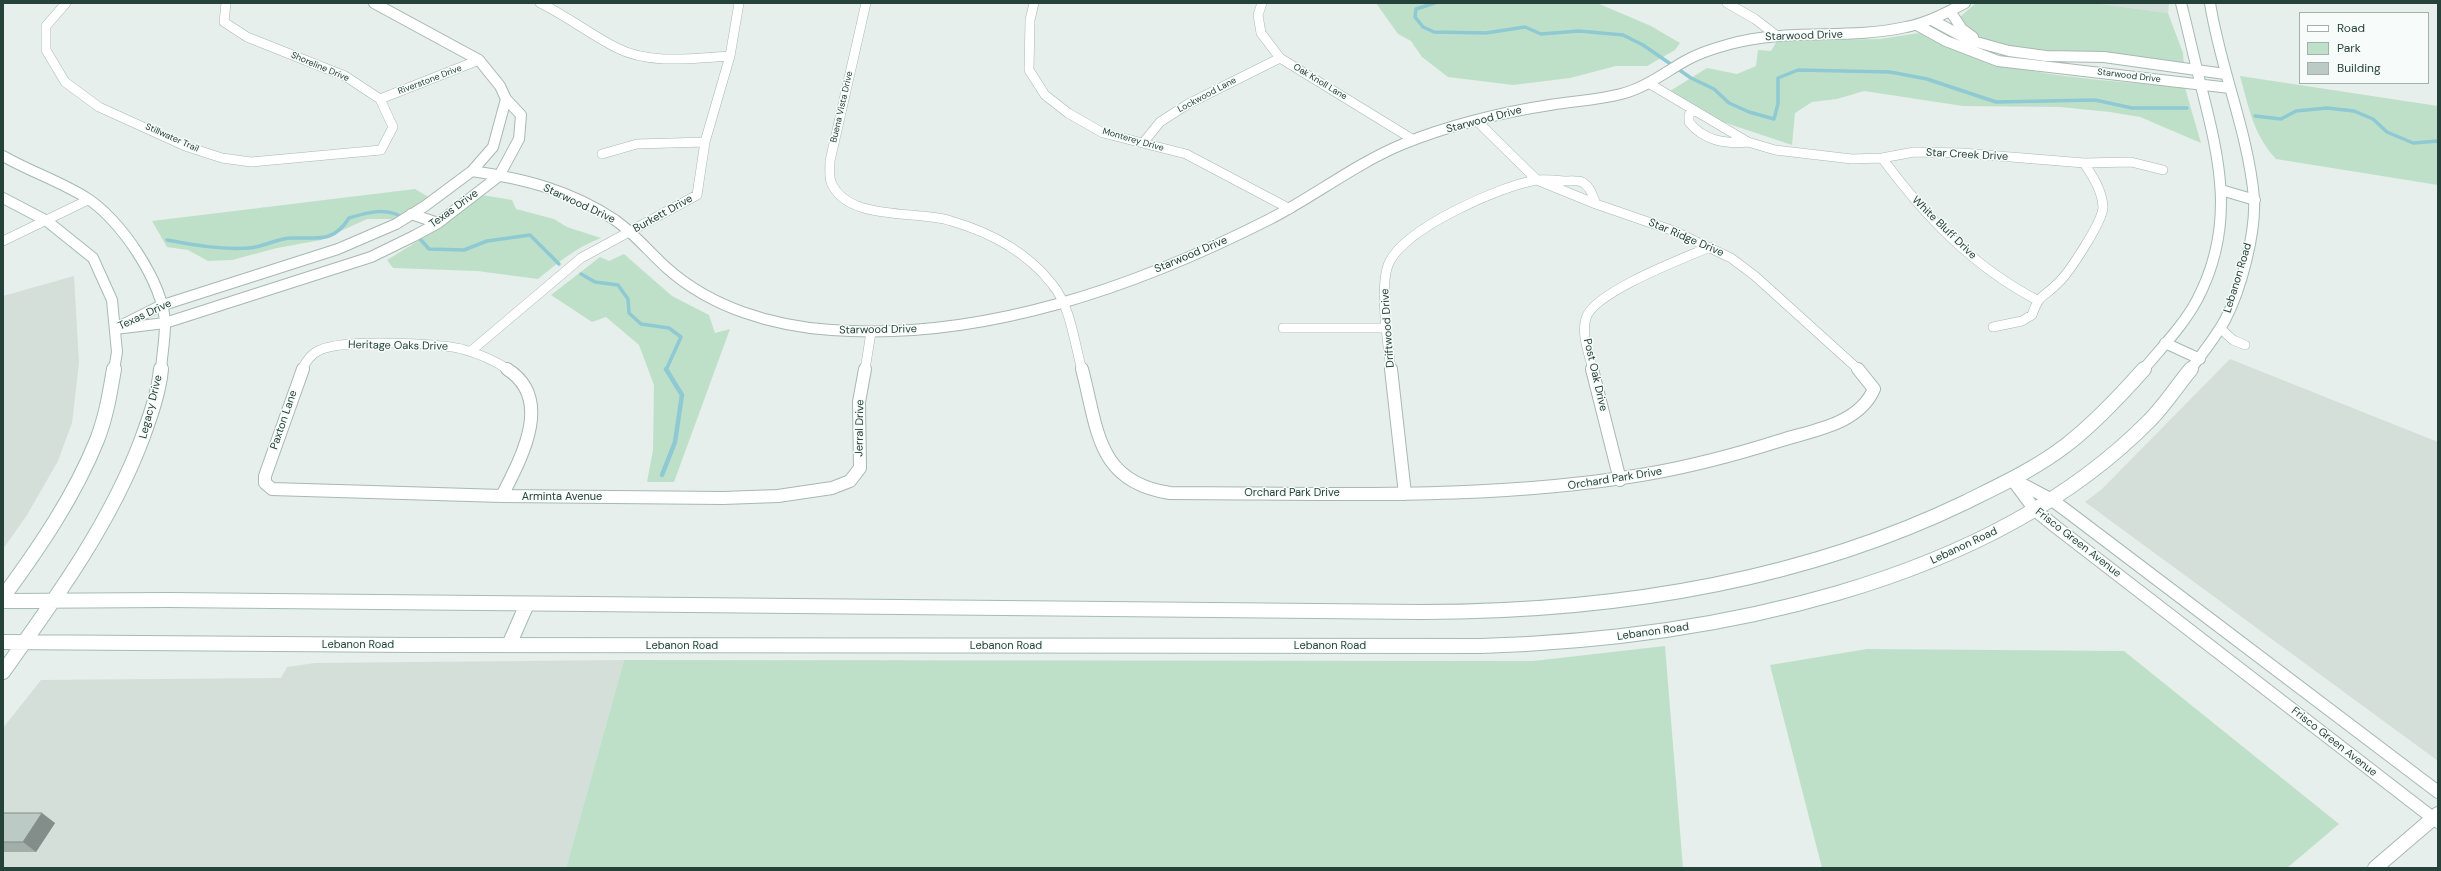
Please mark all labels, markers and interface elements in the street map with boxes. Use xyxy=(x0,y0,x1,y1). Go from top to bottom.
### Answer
legend xyxy=(2299,12,2429,84)
text: Road xyxy=(2337,20,2365,36)
street label: Starwood Drive xyxy=(1765,28,1843,44)
text: Park xyxy=(2337,40,2361,56)
street label: Shoreline Drive xyxy=(289,50,351,84)
text: Building xyxy=(2337,60,2381,76)
street label: Oak Knoll Lane xyxy=(1291,62,1349,102)
street label: Riverstone Drive xyxy=(397,63,463,97)
street label: Starwood Drive xyxy=(2097,67,2161,85)
street label: Buena Vista Drive xyxy=(829,70,855,144)
street label: Lockwood Lane xyxy=(1176,75,1238,115)
street label: Starwood Drive xyxy=(1445,104,1523,136)
street label: Stillwater Trail xyxy=(144,121,200,155)
street label: Monterey Drive xyxy=(1101,126,1165,154)
street label: Star Creek Drive xyxy=(1925,146,2009,164)
street label: Starwood Drive xyxy=(541,182,617,226)
street label: Texas Drive xyxy=(427,187,481,231)
street label: Burkett Drive xyxy=(631,192,695,236)
street label: White Bluff Drive xyxy=(1909,194,1979,262)
street label: Star Ridge Drive xyxy=(1646,216,1726,260)
street label: Starwood Drive xyxy=(1153,234,1229,276)
street label: Lebanon Road xyxy=(2221,241,2255,315)
street label: Driftwood Drive xyxy=(1379,288,1397,368)
street label: Texas Drive xyxy=(116,297,174,333)
street label: Starwood Drive xyxy=(839,323,917,337)
street label: Post Oak Drive xyxy=(1580,337,1610,413)
street label: Heritage Oaks Drive xyxy=(348,339,448,353)
street label: Legacy Drive xyxy=(137,374,165,440)
street label: Paxton Lane xyxy=(268,389,300,451)
street label: Jerral Drive xyxy=(853,399,867,457)
street label: Orchard Park Drive xyxy=(1567,465,1663,493)
street label: Orchard Park Drive xyxy=(1244,486,1340,500)
street label: Arminta Avenue xyxy=(522,490,602,504)
street label: Frisco Green Avenue xyxy=(2032,505,2124,581)
street label: Lebanon Road xyxy=(1928,525,2000,567)
street label: Lebanon Road xyxy=(1616,620,1690,644)
street label: Lebanon Road xyxy=(322,638,394,652)
street label: Lebanon Road xyxy=(646,639,718,653)
street label: Lebanon Road xyxy=(970,639,1042,653)
street label: Lebanon Road xyxy=(1294,639,1366,653)
street label: Frisco Green Avenue xyxy=(2288,704,2380,780)

